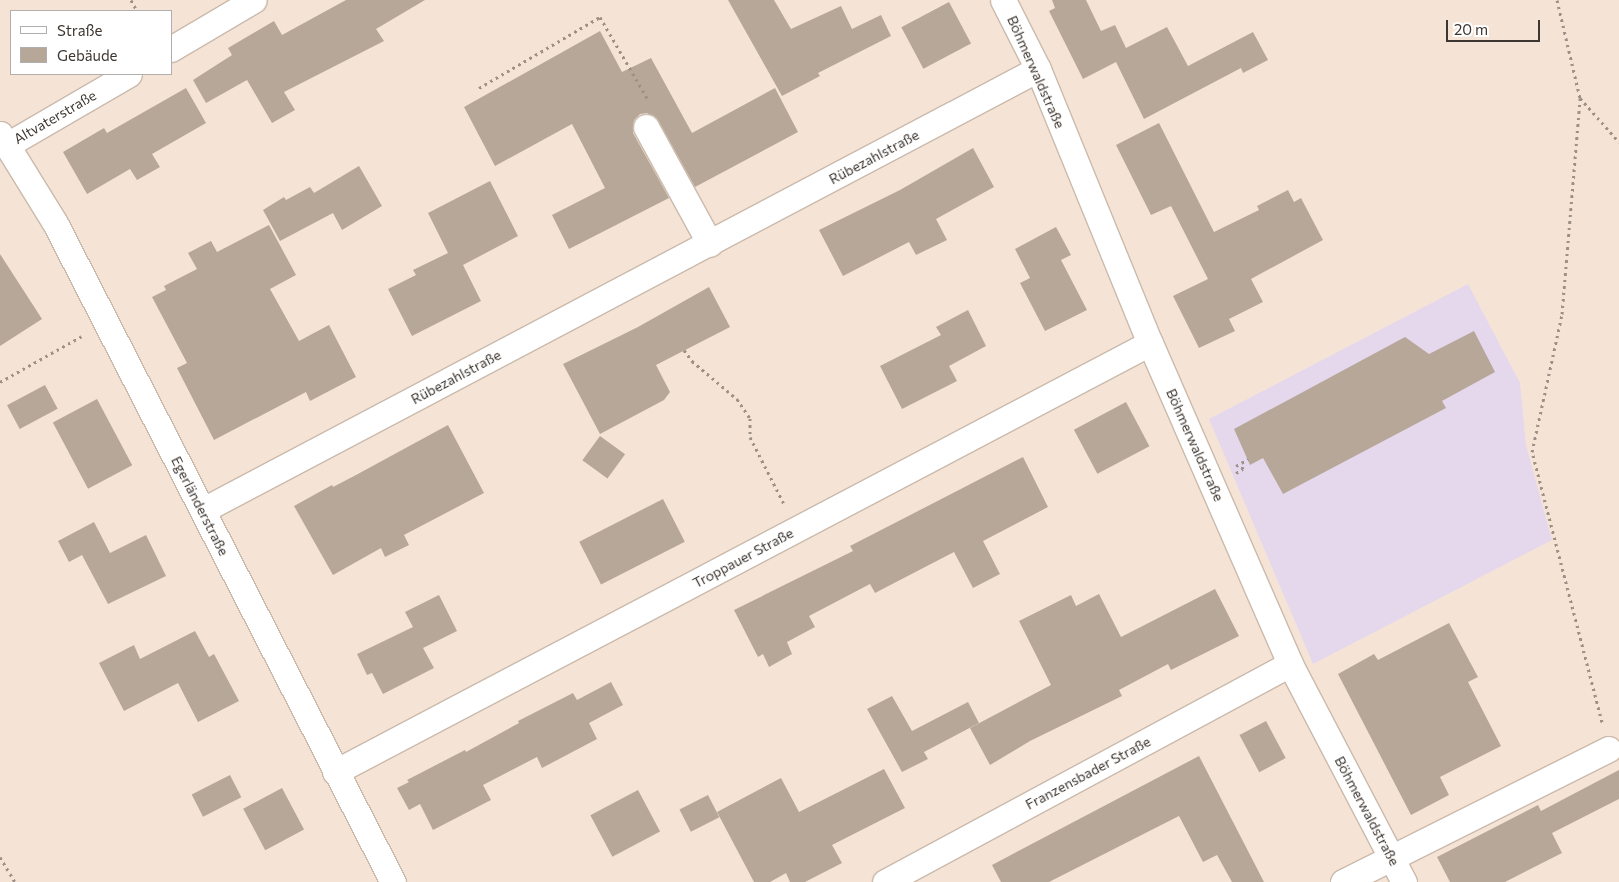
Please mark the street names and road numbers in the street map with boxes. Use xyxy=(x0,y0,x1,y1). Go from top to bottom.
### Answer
street label: Böhmerwaldstraße xyxy=(1004,13,1068,131)
street label: Altvaterstraße xyxy=(11,87,99,147)
street label: Rübezahlstraße xyxy=(826,126,922,188)
street label: Rübezahlstraße xyxy=(408,346,504,408)
street label: Böhmerwaldstraße xyxy=(1163,386,1227,504)
street label: Egerländerstraße xyxy=(168,454,232,558)
street label: Troppauer Straße xyxy=(690,524,796,592)
street label: Franzensbader Straße xyxy=(1023,733,1153,813)
street label: Böhmerwaldstraße xyxy=(1331,753,1403,869)

